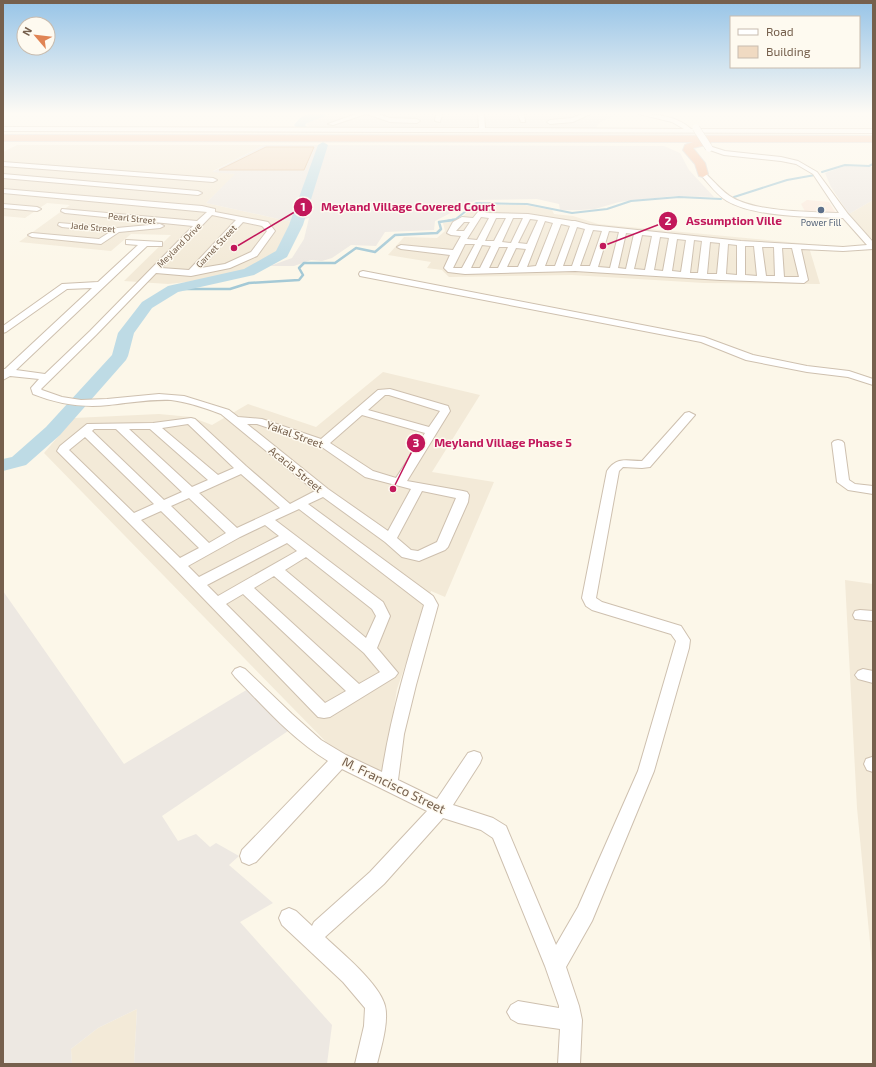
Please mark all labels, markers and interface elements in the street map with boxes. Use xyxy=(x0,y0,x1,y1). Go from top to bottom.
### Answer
north arrow xyxy=(16,16,56,56)
legend xyxy=(730,16,860,68)
text: N xyxy=(19,24,34,38)
text: Road xyxy=(766,24,794,38)
text: Building xyxy=(766,44,811,58)
callout: Meyland Village Covered Court xyxy=(293,195,503,219)
text: 1 xyxy=(300,199,306,213)
text: Meyland Village Covered Court xyxy=(321,199,495,214)
marker: Power Fill xyxy=(816,205,826,215)
callout: Assumption Ville xyxy=(658,209,791,233)
street label: Pearl Street xyxy=(108,210,157,226)
text: 2 xyxy=(665,213,672,227)
text: Assumption Ville xyxy=(686,213,782,227)
place label: Power Fill xyxy=(801,217,842,228)
street label: Jade Street xyxy=(70,220,116,234)
street label: Meyland Drive xyxy=(154,220,204,270)
street label: Garnet Street xyxy=(193,222,239,270)
street label: Yakal Street xyxy=(265,418,325,450)
callout: Meyland Village Phase 5 xyxy=(406,431,580,455)
text: 3 xyxy=(413,435,420,449)
text: Meyland Village Phase 5 xyxy=(434,435,572,450)
street label: Acacia Street xyxy=(266,443,326,495)
street label: M. Francisco Street xyxy=(340,753,448,817)

